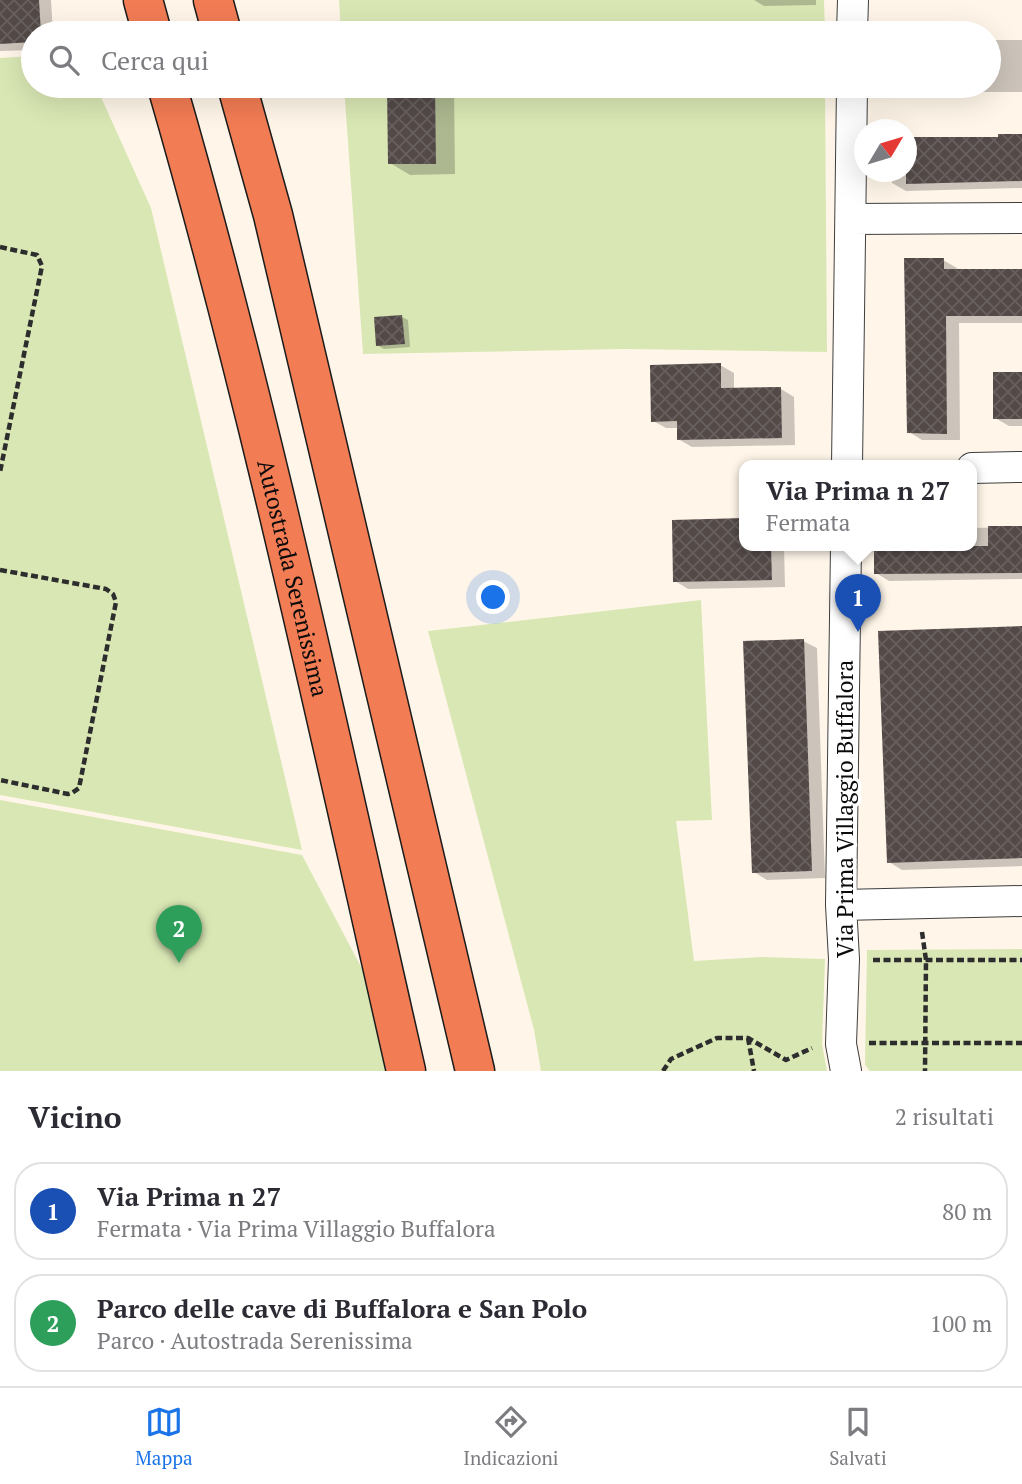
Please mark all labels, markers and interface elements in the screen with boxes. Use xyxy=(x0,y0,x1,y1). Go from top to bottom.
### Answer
search box xyxy=(21,21,1001,98)
icon: search xyxy=(45,41,83,79)
text: Cerca qui xyxy=(101,43,209,77)
north arrow xyxy=(854,119,917,182)
street label: Autostrada Serenissima xyxy=(251,456,336,700)
popup xyxy=(739,460,977,551)
text: Via Prima n 27 xyxy=(766,473,950,507)
text: Fermata xyxy=(766,507,850,538)
pin: 1 xyxy=(835,574,881,632)
your location xyxy=(476,580,510,614)
street label: Via Prima Villaggio Buffalora xyxy=(829,660,860,958)
pin: 2 xyxy=(156,905,202,963)
text: Vicino xyxy=(28,1097,122,1137)
text: 2 risultati xyxy=(895,1101,994,1132)
text: Via Prima n 27 xyxy=(97,1179,281,1213)
text: 1 xyxy=(47,1196,60,1227)
text: 80 m xyxy=(942,1196,992,1227)
text: Fermata · Via Prima Villaggio Buffalora xyxy=(97,1213,496,1244)
text: Parco delle cave di Buffalora e San Polo xyxy=(97,1291,587,1325)
text: 2 xyxy=(47,1308,60,1339)
text: 100 m xyxy=(930,1308,992,1339)
text: Parco · Autostrada Serenissima xyxy=(97,1325,413,1356)
tab: Mappa xyxy=(135,1403,193,1470)
tab: Indicazioni xyxy=(463,1403,558,1470)
tab: Salvati xyxy=(829,1403,887,1470)

